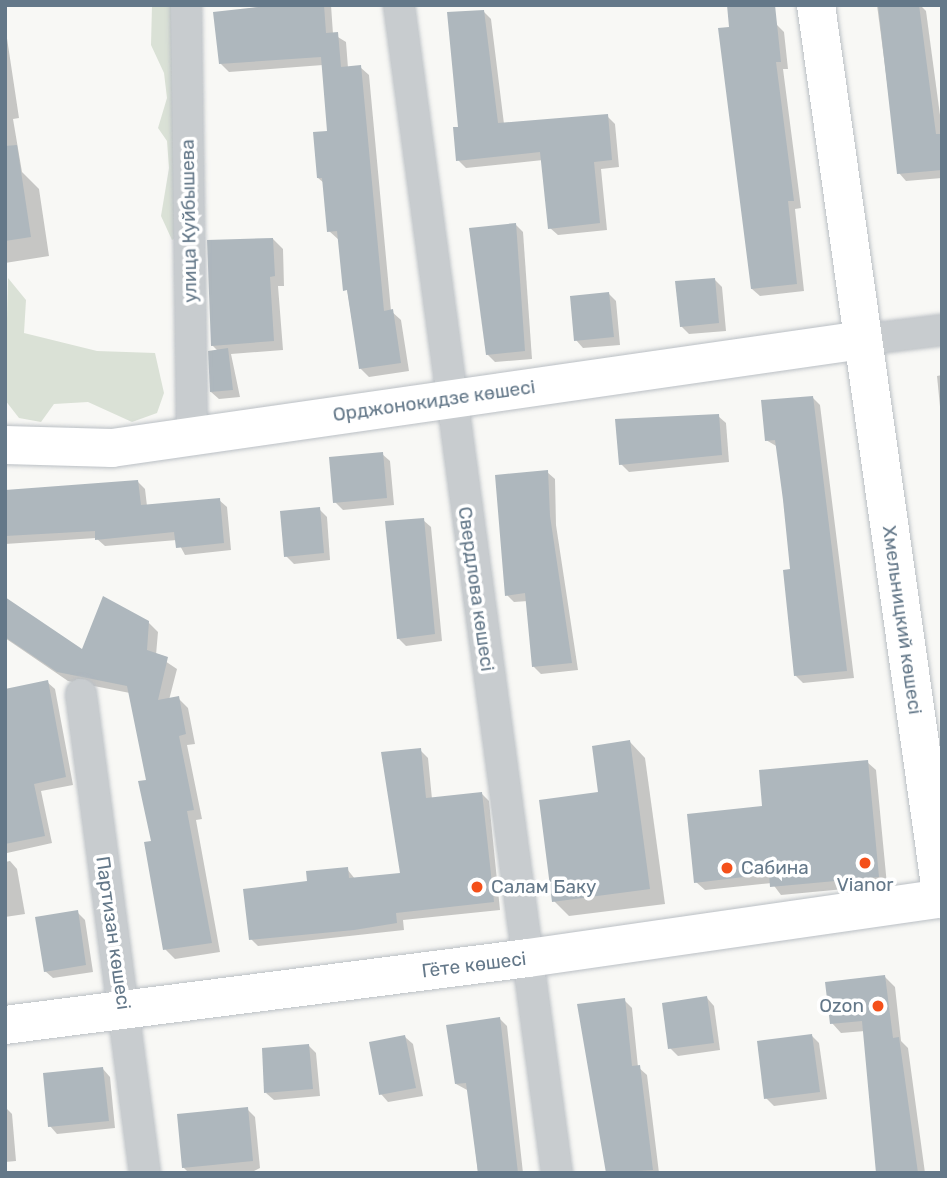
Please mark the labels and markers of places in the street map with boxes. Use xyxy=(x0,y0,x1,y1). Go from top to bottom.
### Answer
marker: Vianor xyxy=(857,855,873,871)
place label: Сабина xyxy=(741,857,809,879)
marker: Сабина xyxy=(719,860,735,876)
place label: Vianor xyxy=(836,874,894,896)
place label: Салам Баку xyxy=(491,876,597,898)
marker: Салам Баку xyxy=(469,879,485,895)
place label: Ozon xyxy=(819,995,864,1017)
marker: Ozon xyxy=(870,998,886,1014)

